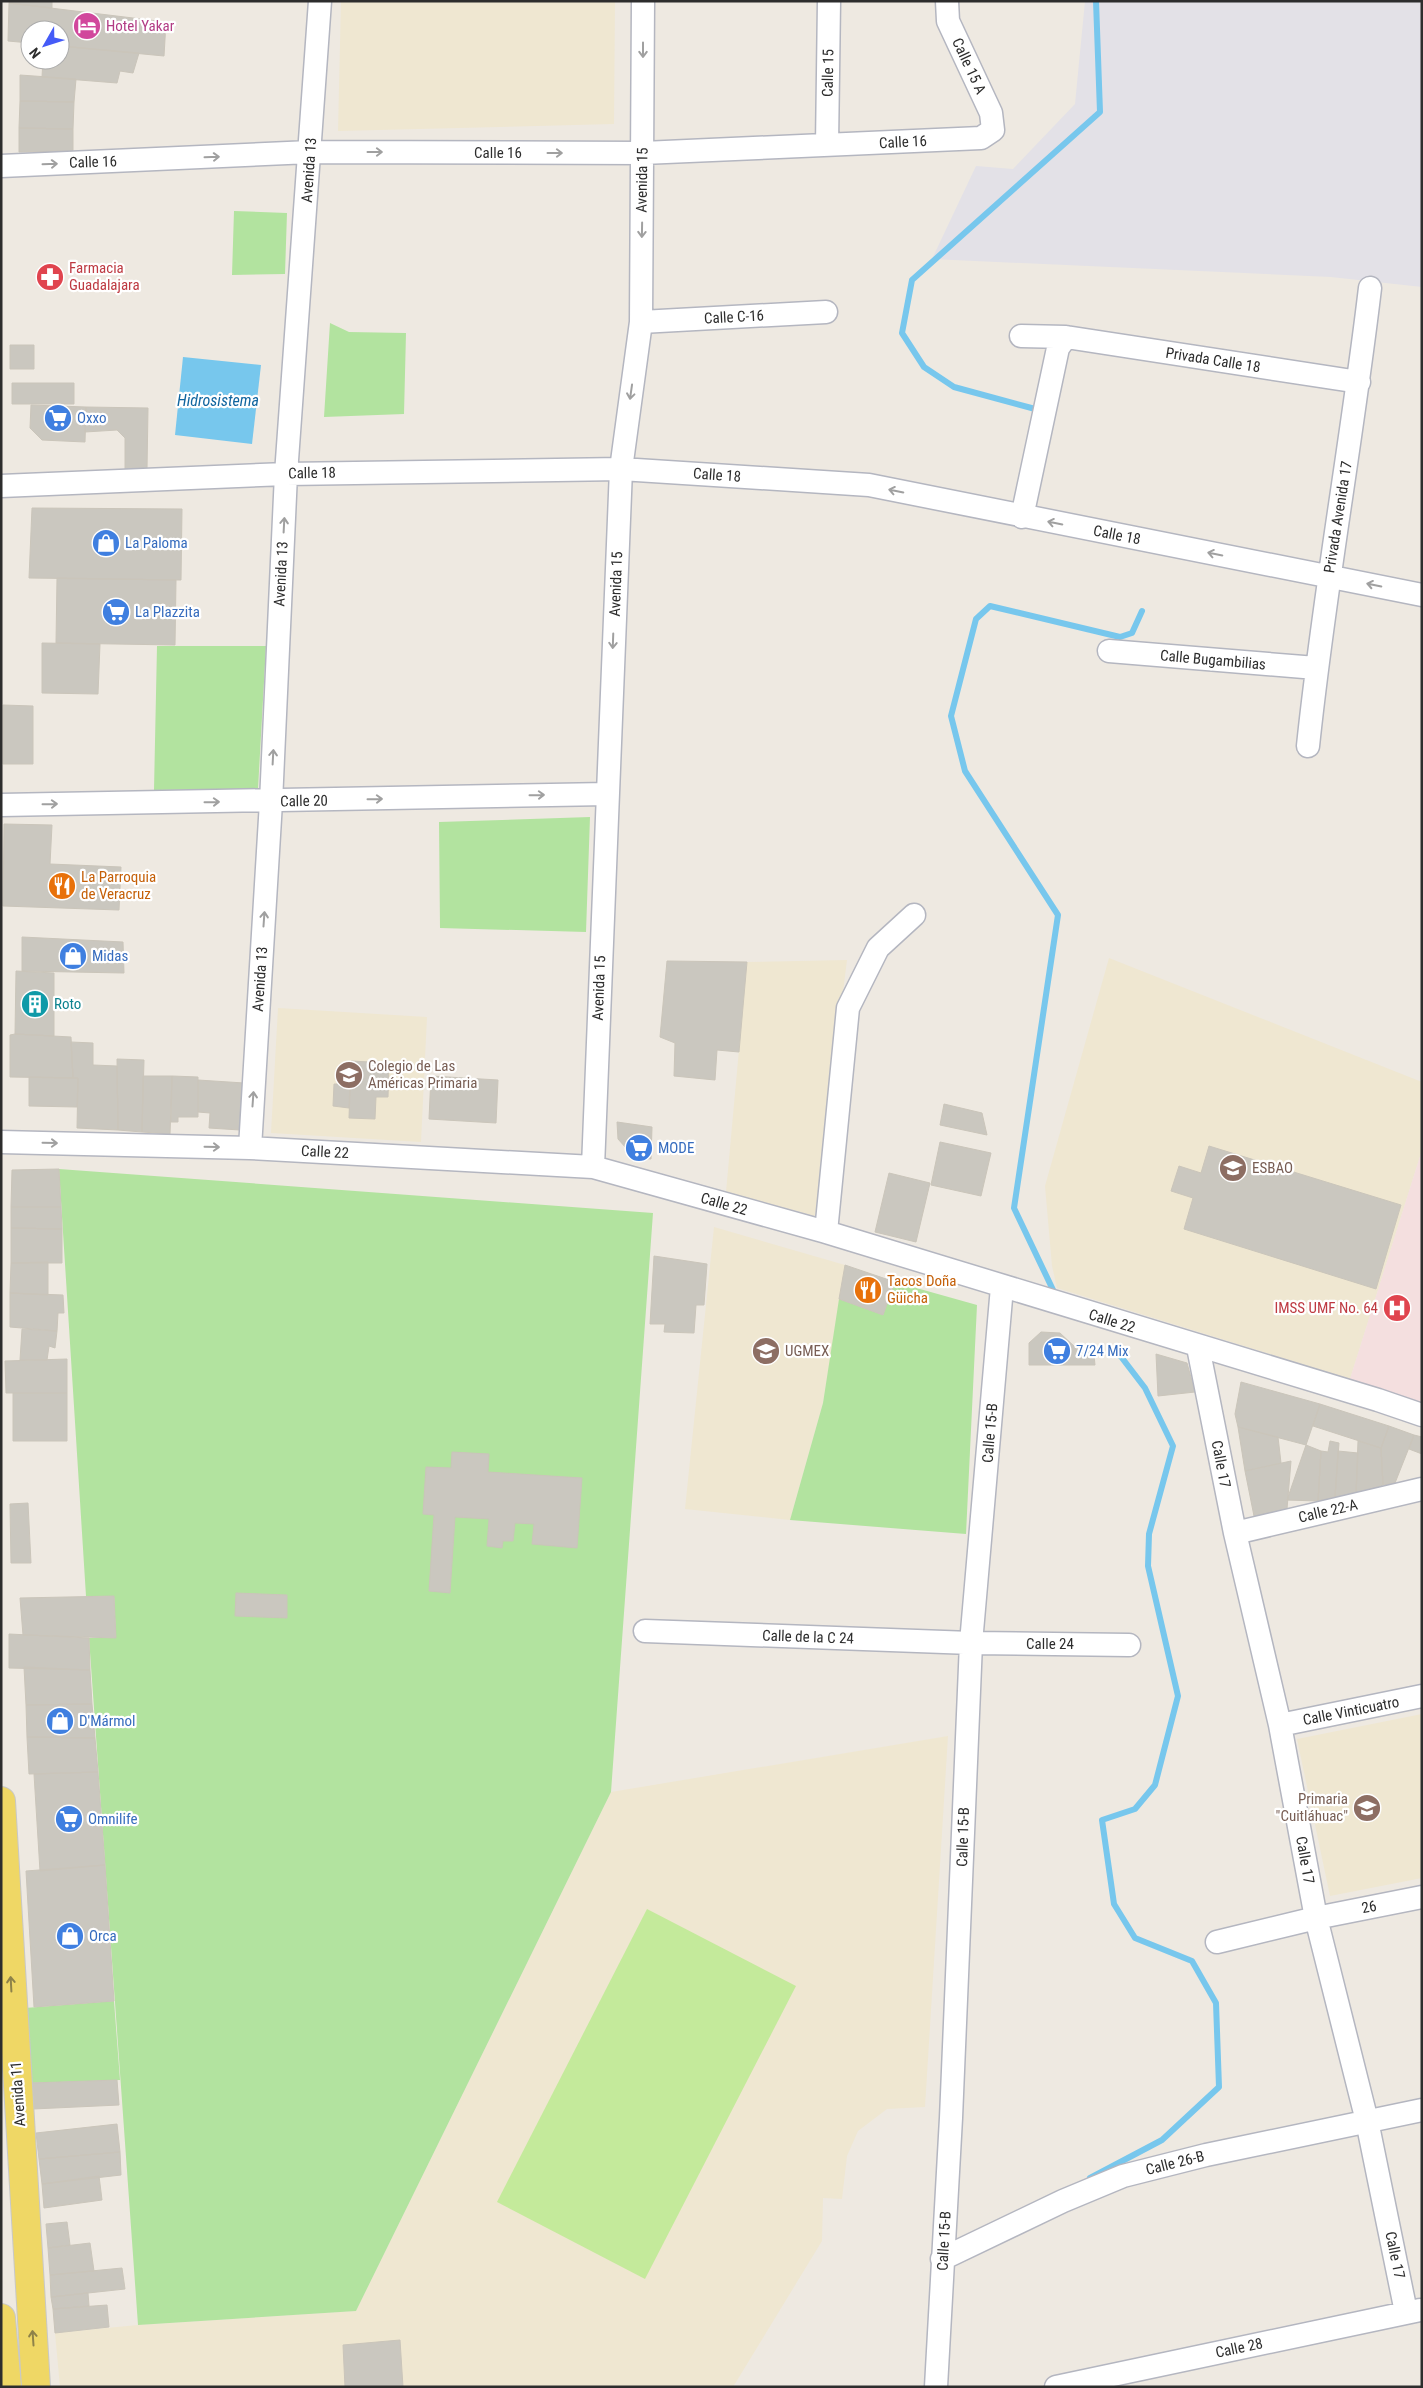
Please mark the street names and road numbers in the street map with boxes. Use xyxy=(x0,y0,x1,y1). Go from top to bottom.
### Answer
street label: Calle 15 A xyxy=(948,35,990,97)
street label: Calle 15 xyxy=(819,49,837,97)
street label: Calle 16 xyxy=(879,132,927,152)
street label: Avenida 13 xyxy=(298,137,320,203)
street label: Calle 16 xyxy=(474,144,522,162)
street label: Avenida 15 xyxy=(632,147,652,213)
street label: Calle 16 xyxy=(69,152,117,172)
street label: Calle C-16 xyxy=(704,306,764,328)
street label: Privada Calle 18 xyxy=(1164,344,1262,376)
street label: Privada Avenida 17 xyxy=(1320,460,1356,574)
street label: Calle 18 xyxy=(288,464,336,482)
street label: Calle 18 xyxy=(693,464,741,486)
street label: Calle 18 xyxy=(1092,522,1142,548)
street label: Avenida 13 xyxy=(270,541,292,607)
street label: Avenida 15 xyxy=(606,551,626,617)
street label: Calle Bugambilias xyxy=(1159,646,1267,674)
street label: Calle 20 xyxy=(280,792,328,810)
street label: Avenida 13 xyxy=(249,946,271,1012)
street label: Avenida 15 xyxy=(589,955,609,1021)
street label: Calle 22 xyxy=(301,1142,349,1162)
street label: Calle 22 xyxy=(699,1189,749,1219)
street label: Calle 22 xyxy=(1086,1305,1138,1337)
street label: Calle 15-B xyxy=(978,1402,1002,1464)
street label: Calle 17 xyxy=(1208,1439,1234,1489)
street label: Calle 22-A xyxy=(1297,1495,1360,1527)
street label: Calle de la C 24 xyxy=(762,1626,854,1648)
street label: Calle 24 xyxy=(1026,1635,1074,1653)
street label: Calle Vinticuatro xyxy=(1301,1693,1401,1729)
street label: Calle 15-B xyxy=(953,1807,973,1867)
street label: Calle 17 xyxy=(1292,1835,1318,1885)
street label: 26 xyxy=(1360,1897,1378,1917)
street label: Avenida 11 xyxy=(7,2061,29,2127)
street label: Calle 26-B xyxy=(1144,2147,1206,2179)
street label: Calle 15-B xyxy=(933,2211,955,2271)
street label: Calle 17 xyxy=(1381,2230,1409,2280)
street label: Calle 28 xyxy=(1214,2334,1264,2362)

